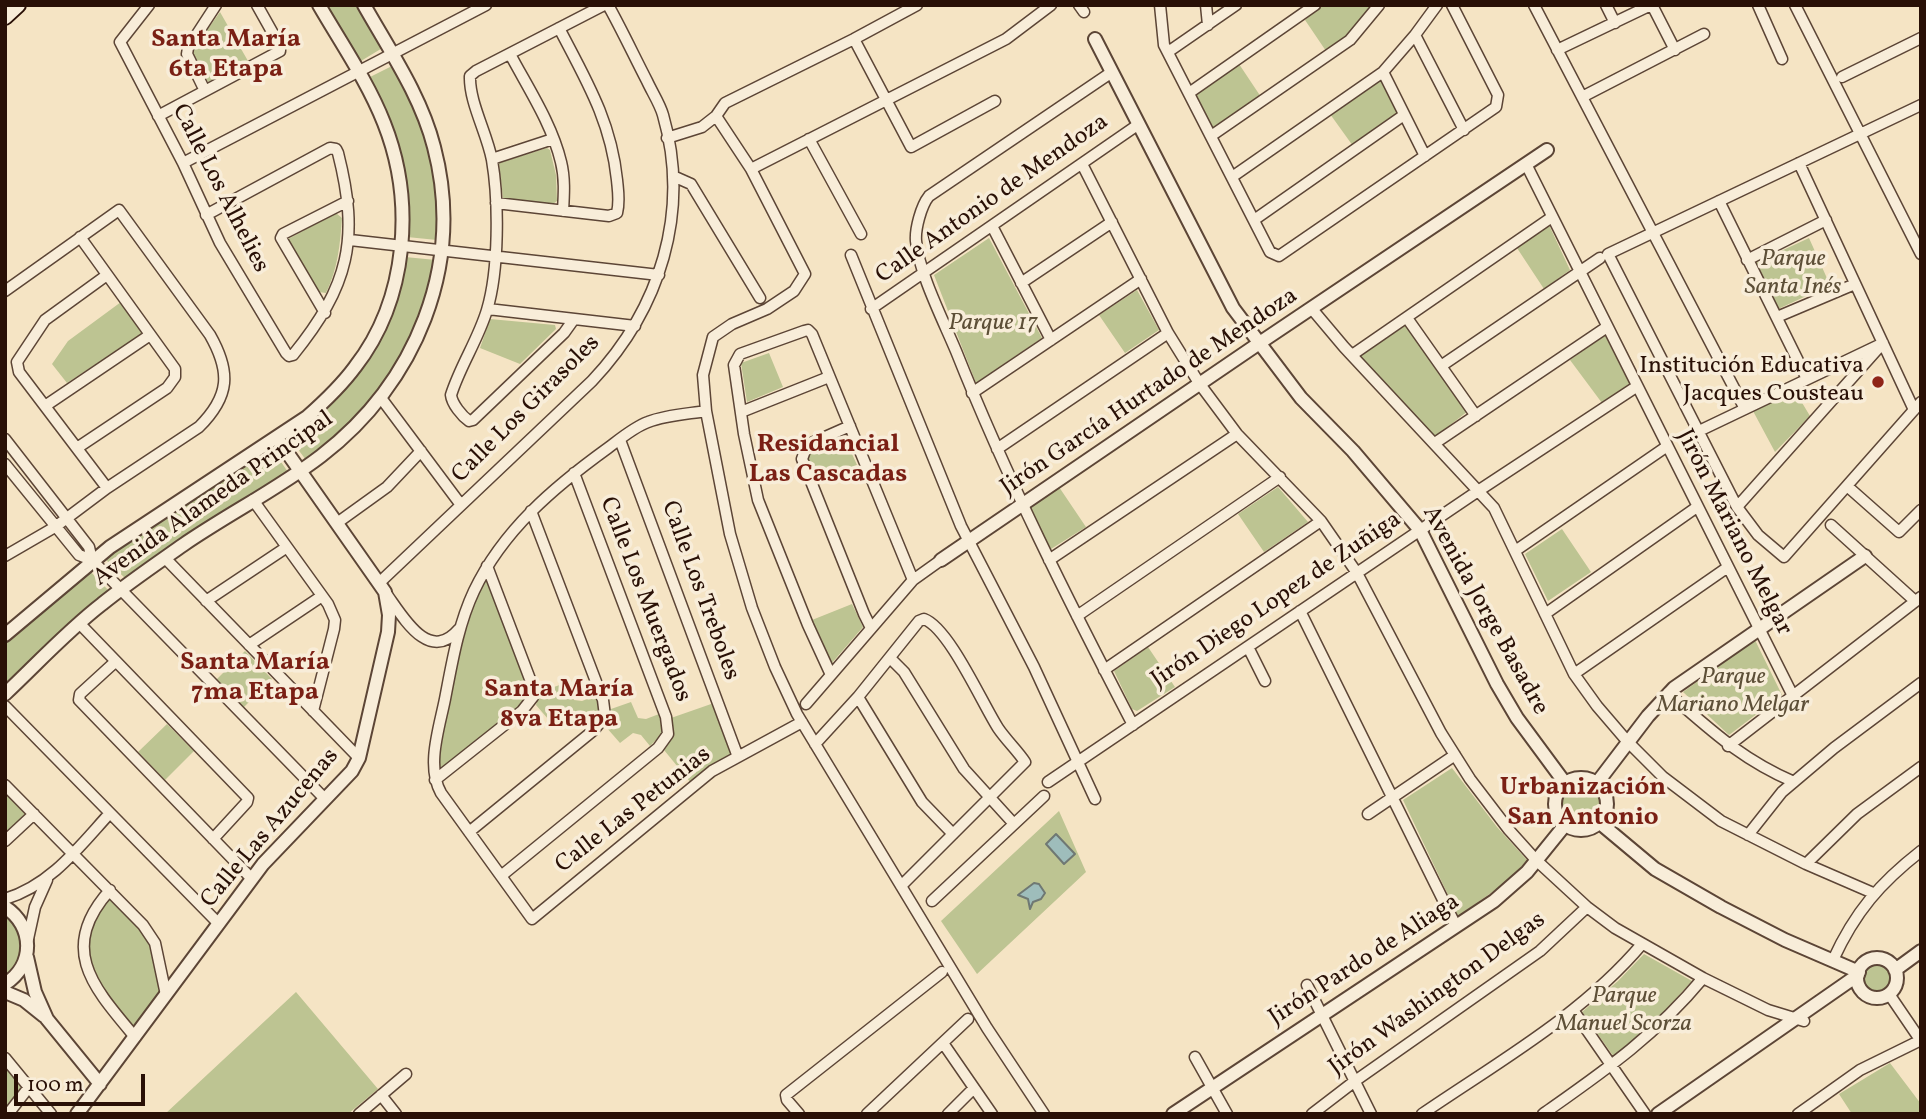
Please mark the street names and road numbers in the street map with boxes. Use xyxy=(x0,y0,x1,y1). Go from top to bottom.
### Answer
street label: Calle Los Alhelies xyxy=(164,100,274,278)
street label: Calle Antonio de Mendoza xyxy=(871,109,1115,291)
street label: Jirón García Hurtado de Mendoza xyxy=(996,283,1304,503)
street label: Calle Los Girasoles xyxy=(447,330,607,490)
street label: Avenida Alameda Principal xyxy=(88,406,340,594)
street label: Jirón Mariano Melgar xyxy=(1669,425,1797,641)
street label: Calle Los Muergados xyxy=(592,494,696,706)
street label: Calle Los Treboles xyxy=(653,498,745,684)
street label: Avenida Jorge Basadre xyxy=(1415,502,1553,720)
street label: Jirón Diego Lopez de Zuñiga xyxy=(1147,506,1407,696)
street label: Calle Las Petunias xyxy=(551,741,717,881)
street label: Calle Las Azucenas xyxy=(196,743,346,915)
street label: Jirón Pardo de Aliaga xyxy=(1264,889,1466,1033)
street label: Jirón Washington Delgas xyxy=(1324,907,1552,1083)

